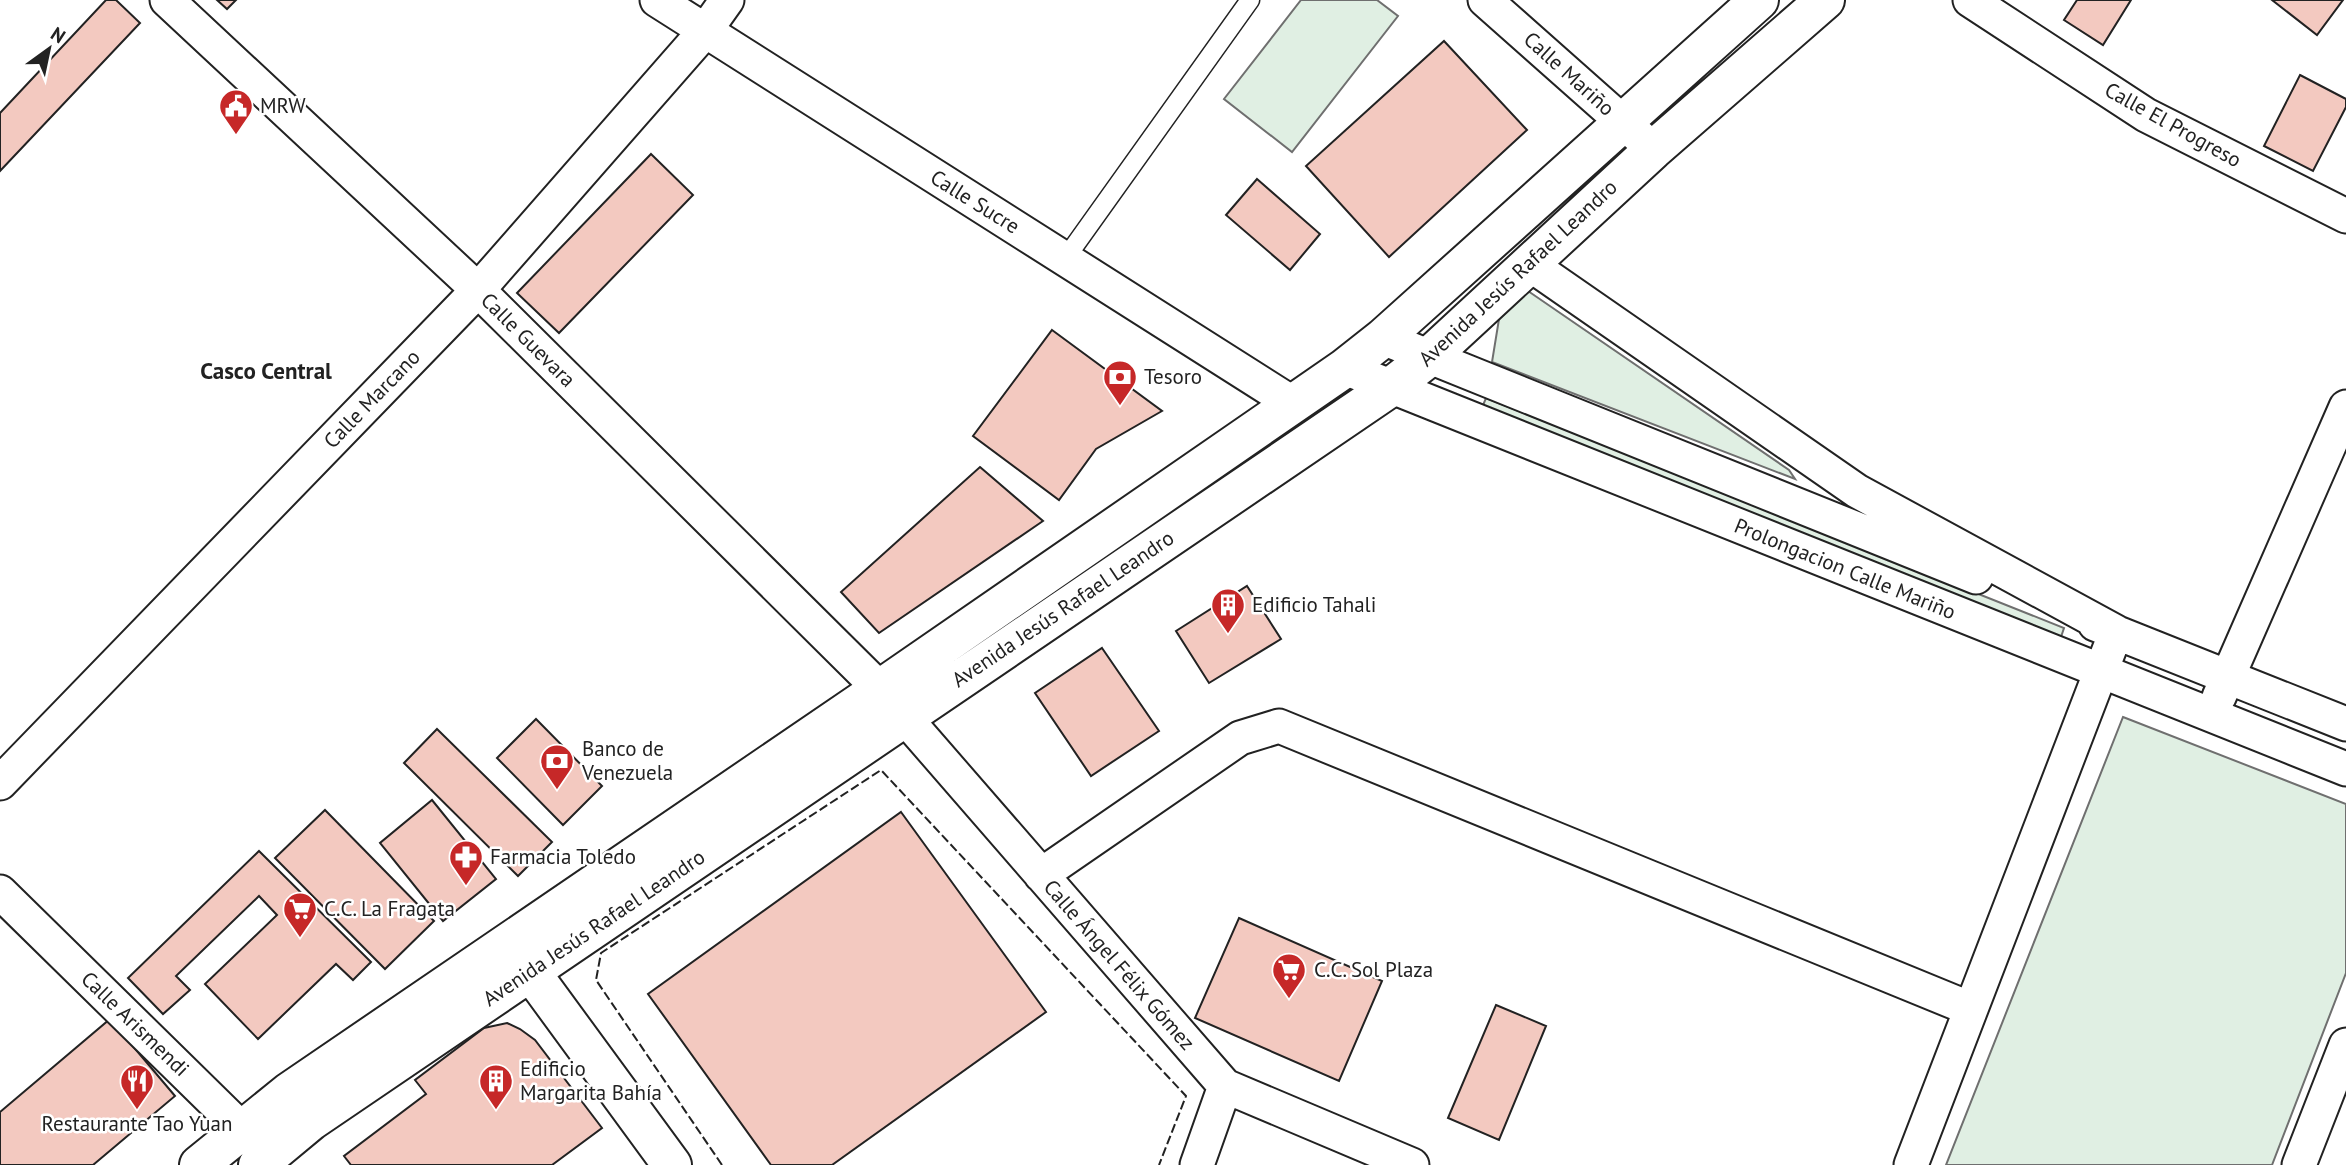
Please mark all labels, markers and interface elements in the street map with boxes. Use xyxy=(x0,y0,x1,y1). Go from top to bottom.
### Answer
north arrow xyxy=(14,14,84,84)
text: N xyxy=(46,21,70,48)
street label: Calle Mariño xyxy=(1518,26,1620,122)
street label: Calle El Progreso xyxy=(2100,76,2246,173)
public building icon: MRW xyxy=(217,87,255,136)
place label: MRW xyxy=(260,92,306,119)
street label: Calle Sucre xyxy=(926,164,1025,240)
street label: Avenida Jesús Rafael Leandro xyxy=(1413,173,1623,372)
street label: Calle Guevara xyxy=(475,287,581,393)
street label: Calle Marcano xyxy=(318,343,426,454)
district label: Casco Central xyxy=(200,356,332,385)
bank icon: Tesoro xyxy=(1101,358,1139,407)
place label: Tesoro xyxy=(1144,363,1202,390)
street label: Prolongacion Calle Mariño xyxy=(1730,512,1960,625)
street label: Avenida Jesús Rafael Leandro xyxy=(947,524,1179,693)
building icon: Edificio Tahali xyxy=(1209,586,1247,635)
place label: Edificio Tahali xyxy=(1252,591,1376,618)
place label: Banco de Venezuela xyxy=(581,735,673,786)
bank icon: Banco de Venezuela xyxy=(538,742,576,791)
pharmacy icon: Farmacia Toledo xyxy=(447,838,485,887)
street label: Avenida Jesús Rafael Leandro xyxy=(478,843,710,1012)
place label: Farmacia Toledo xyxy=(490,843,636,870)
street label: Calle Ángel Félix Gómez xyxy=(1038,874,1201,1056)
supermarket icon: C.C. La Fragata xyxy=(281,890,319,939)
place label: C.C. La Fragata xyxy=(324,895,455,922)
supermarket icon: C.C. Sol Plaza xyxy=(1270,951,1308,1000)
place label: C.C. Sol Plaza xyxy=(1314,956,1433,983)
street label: Calle Arismendi xyxy=(76,965,195,1082)
place label: Edificio Margarita Bahía xyxy=(520,1055,662,1106)
restaurant icon: Restaurante Tao Yuan xyxy=(118,1062,156,1111)
building icon: Edificio Margarita Bahía xyxy=(477,1062,515,1111)
place label: Restaurante Tao Yuan xyxy=(42,1110,232,1137)

